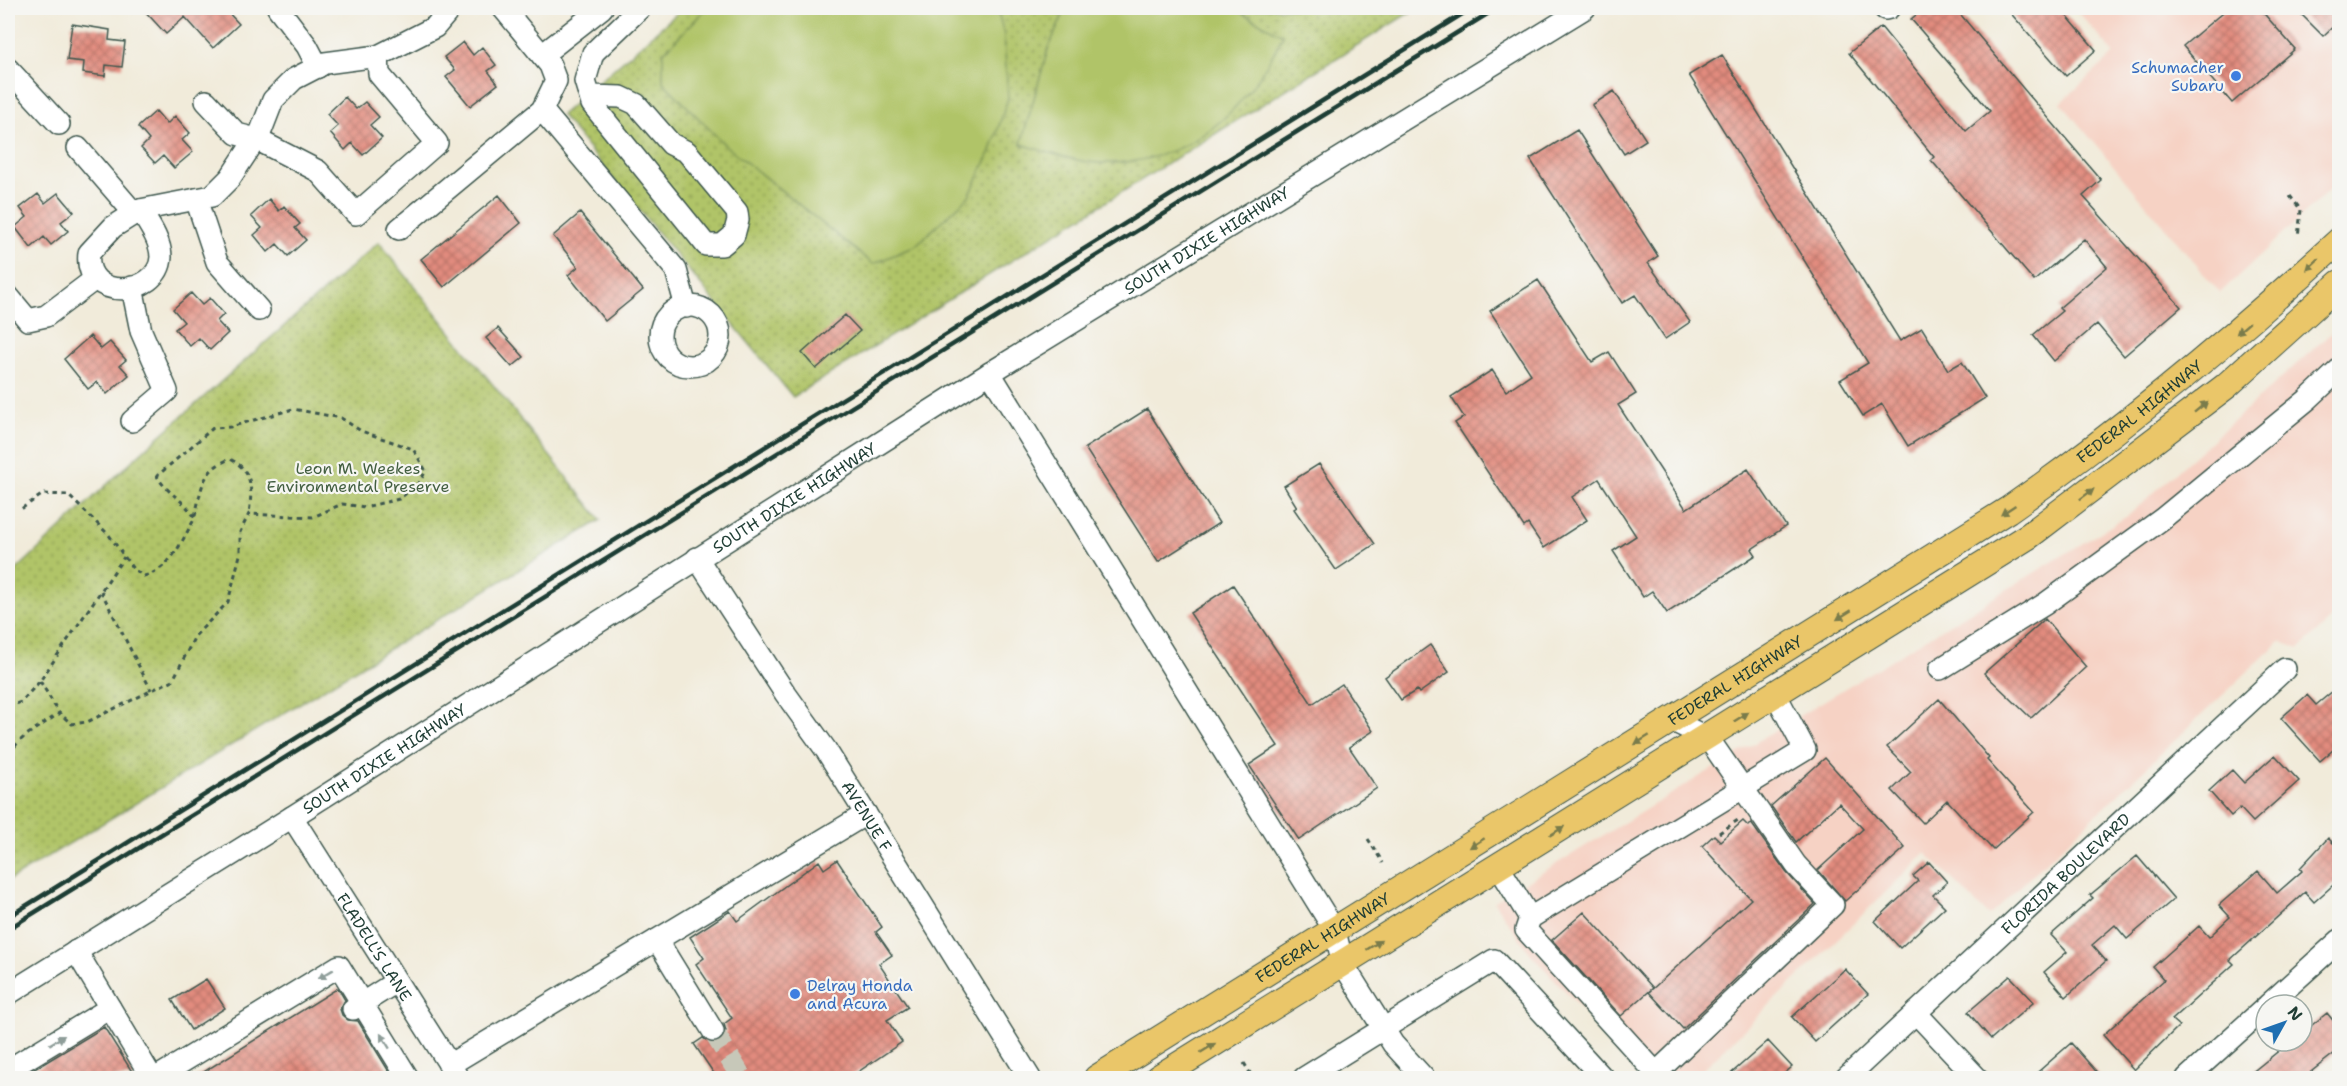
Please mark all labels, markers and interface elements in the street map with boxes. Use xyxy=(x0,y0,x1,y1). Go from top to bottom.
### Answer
place label: Schumacher Subaru xyxy=(2131,57,2224,96)
marker: Schumacher Subaru xyxy=(2229,69,2243,83)
street label: SOUTH DIXIE HIGHWAY xyxy=(1120,181,1294,299)
one-way arrow xyxy=(2305,257,2320,271)
one-way arrow xyxy=(2235,321,2250,335)
street label: FEDERAL HIGHWAY xyxy=(2072,355,2207,468)
one-way arrow xyxy=(2193,400,2209,413)
street label: SOUTH DIXIE HIGHWAY xyxy=(708,437,881,557)
park label: Leon M. Weekes Environmental Preserve xyxy=(266,458,450,497)
one-way arrow xyxy=(2079,489,2094,501)
one-way arrow xyxy=(2000,504,2016,515)
one-way arrow xyxy=(1836,610,1852,621)
street label: FEDERAL HIGHWAY xyxy=(1664,630,1807,730)
street label: SOUTH DIXIE HIGHWAY xyxy=(298,698,471,818)
one-way arrow xyxy=(1733,712,1749,723)
one-way arrow xyxy=(1634,735,1651,746)
street label: AVENUE F xyxy=(837,777,897,855)
street label: FLORIDA BOULEVARD xyxy=(1997,808,2134,939)
one-way arrow xyxy=(1549,826,1566,837)
one-way arrow xyxy=(1469,838,1485,849)
street label: FEDERAL HIGHWAY xyxy=(1251,887,1394,987)
street label: FLADELL'S LANE xyxy=(333,889,417,1005)
one-way arrow xyxy=(1366,939,1382,950)
one-way arrow xyxy=(318,969,335,980)
place label: Delray Honda and Acura xyxy=(807,975,913,1014)
marker: Delray Honda and Acura xyxy=(788,987,802,1001)
north arrow xyxy=(2254,993,2314,1053)
text: N xyxy=(2283,1002,2307,1025)
one-way arrow xyxy=(380,1033,391,1049)
one-way arrow xyxy=(49,1034,66,1045)
one-way arrow xyxy=(1200,1042,1216,1053)

